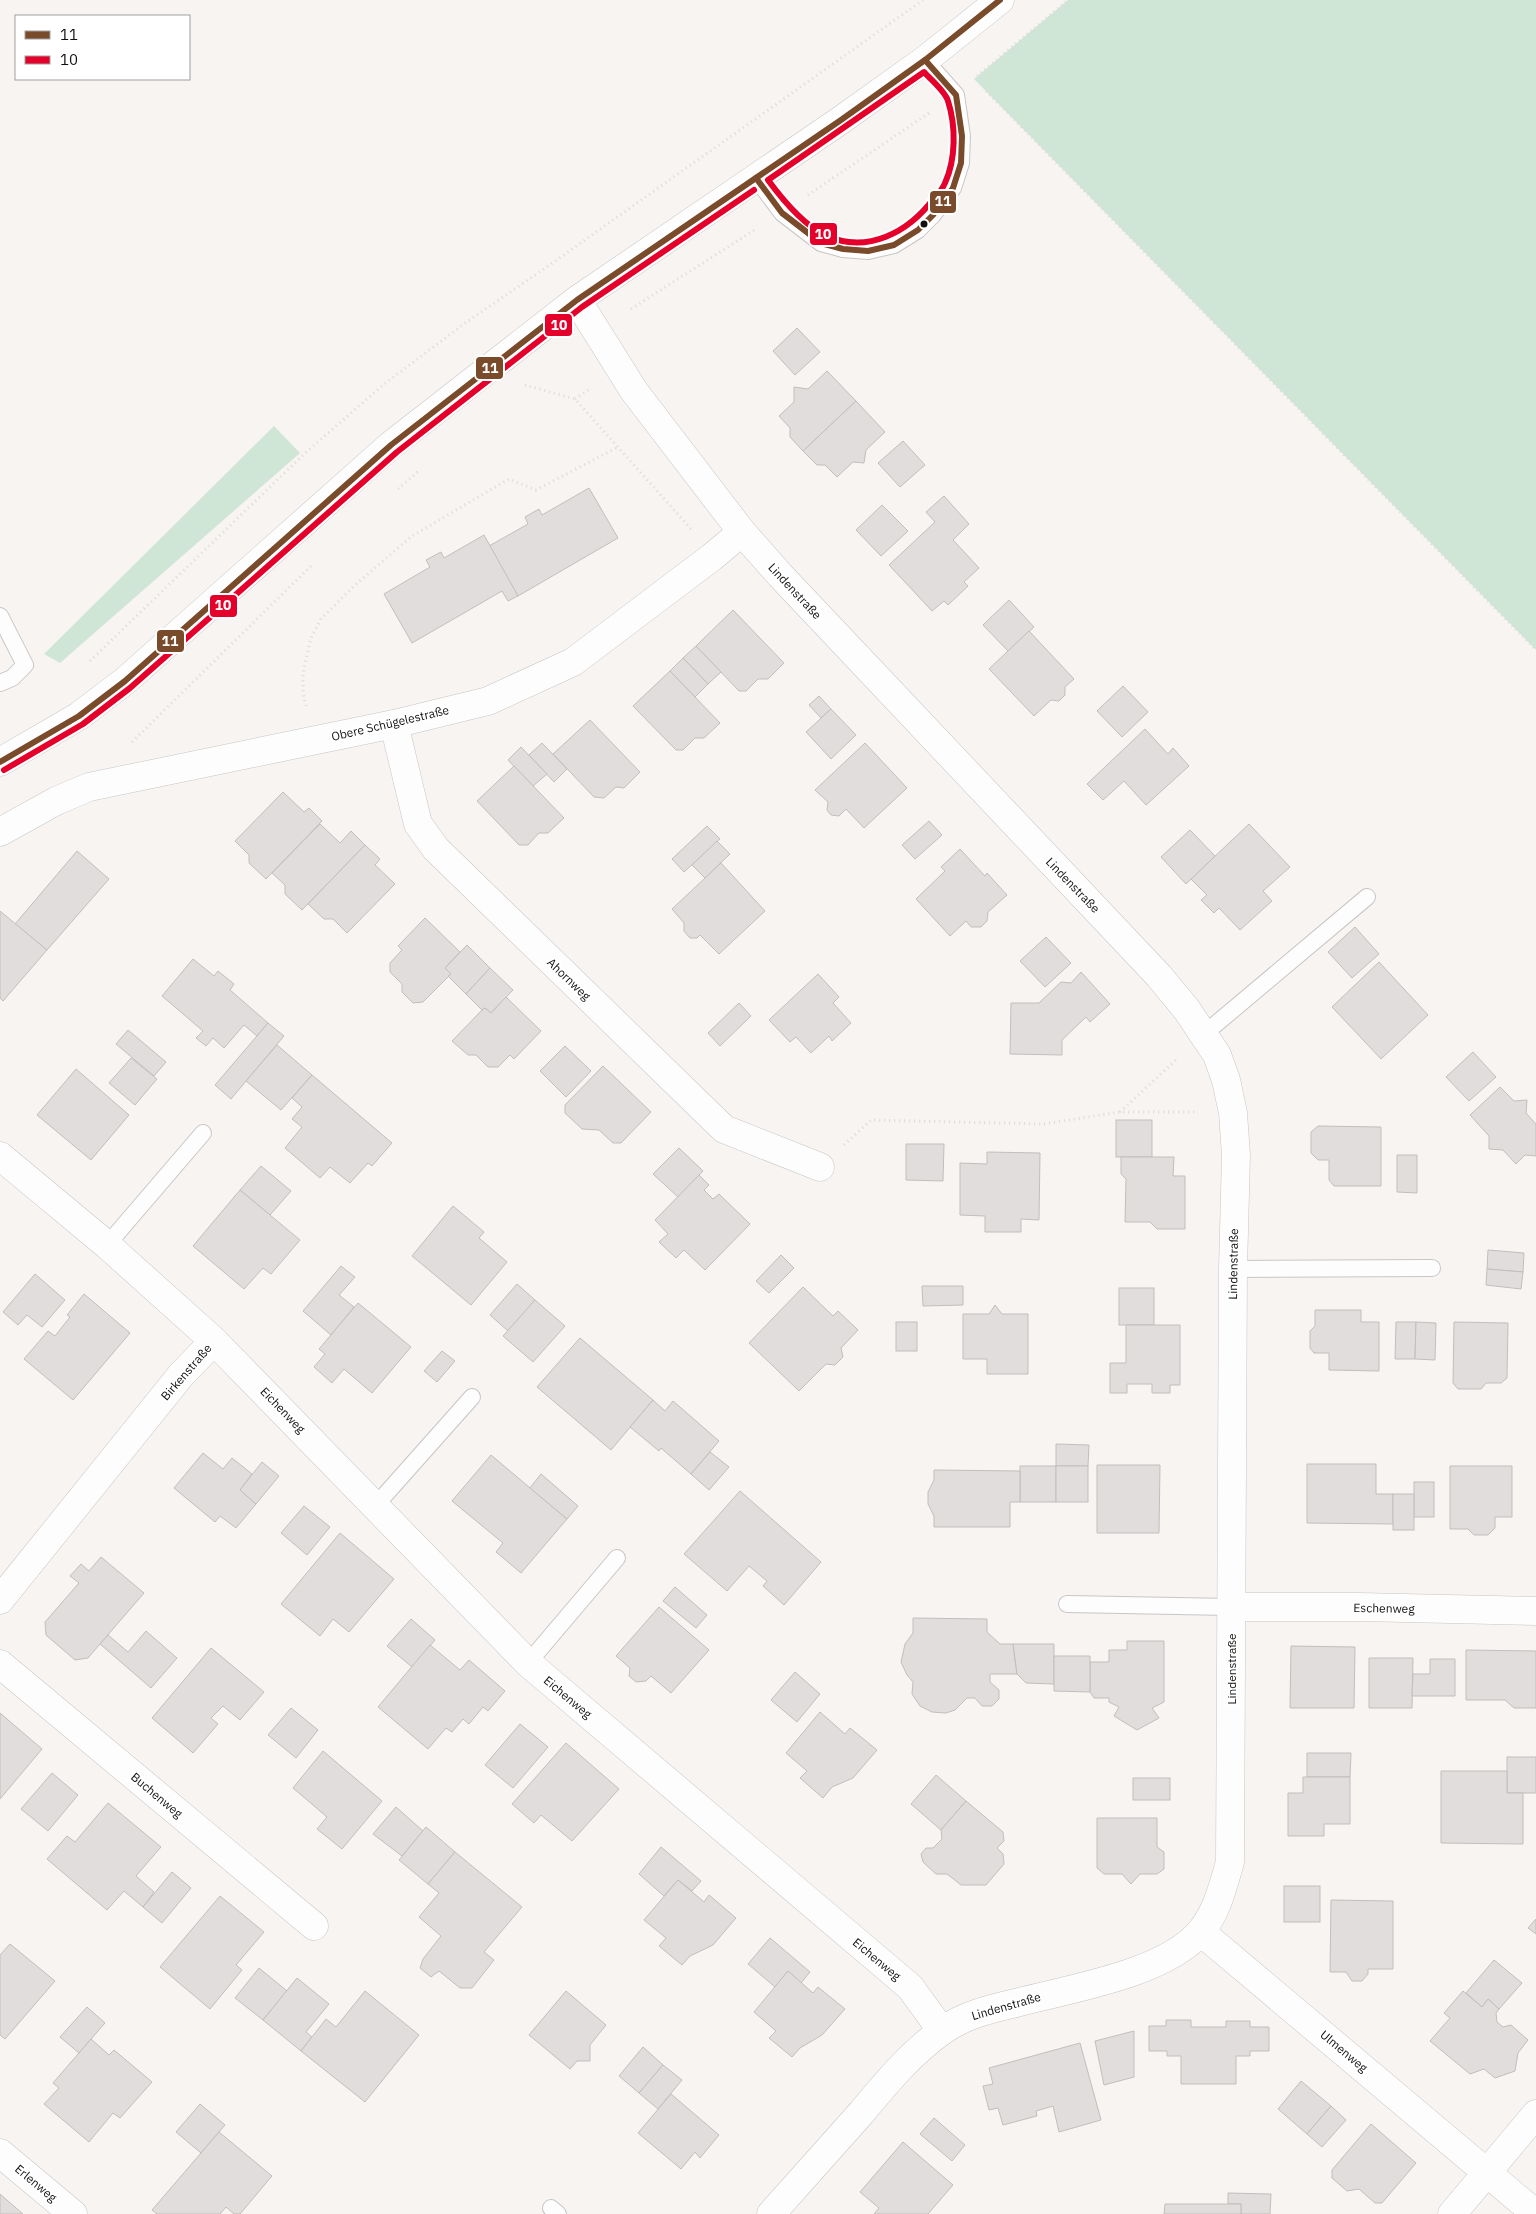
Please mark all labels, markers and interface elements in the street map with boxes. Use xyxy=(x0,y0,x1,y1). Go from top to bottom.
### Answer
legend xyxy=(15,15,190,80)
text: 11 xyxy=(60,25,78,44)
text: 10 xyxy=(60,50,78,69)
line badge: 11 xyxy=(929,190,957,214)
text: 11 xyxy=(935,192,952,210)
unlabelled marker xyxy=(919,219,929,229)
line badge: 10 xyxy=(809,222,838,246)
text: 10 xyxy=(815,225,831,243)
line badge: 10 xyxy=(544,313,573,337)
text: 10 xyxy=(551,316,567,334)
line badge: 11 xyxy=(475,356,504,380)
text: 11 xyxy=(482,359,499,377)
street label: Lindenstraße xyxy=(765,560,825,622)
line badge: 10 xyxy=(209,594,238,618)
text: 10 xyxy=(215,596,231,614)
line badge: 11 xyxy=(156,629,185,653)
text: 11 xyxy=(162,632,179,650)
street label: Obere Schügelestraße xyxy=(330,702,451,744)
street label: Lindenstraße xyxy=(1043,854,1103,916)
street label: Ahornweg xyxy=(544,955,594,1004)
street label: Lindenstraße xyxy=(1225,1228,1241,1300)
street label: Birkenstraße xyxy=(157,1340,215,1403)
street label: Eichenweg xyxy=(257,1384,309,1437)
street label: Eschenweg xyxy=(1353,1600,1415,1616)
street label: Lindenstraße xyxy=(1224,1633,1239,1705)
street label: Eichenweg xyxy=(541,1673,596,1722)
street label: Buchenweg xyxy=(128,1769,186,1821)
street label: Eichenweg xyxy=(850,1935,905,1984)
street label: Lindenstraße xyxy=(970,1989,1043,2023)
street label: Ulmenweg xyxy=(1317,2027,1371,2076)
street label: Erlenweg xyxy=(12,2161,61,2205)

